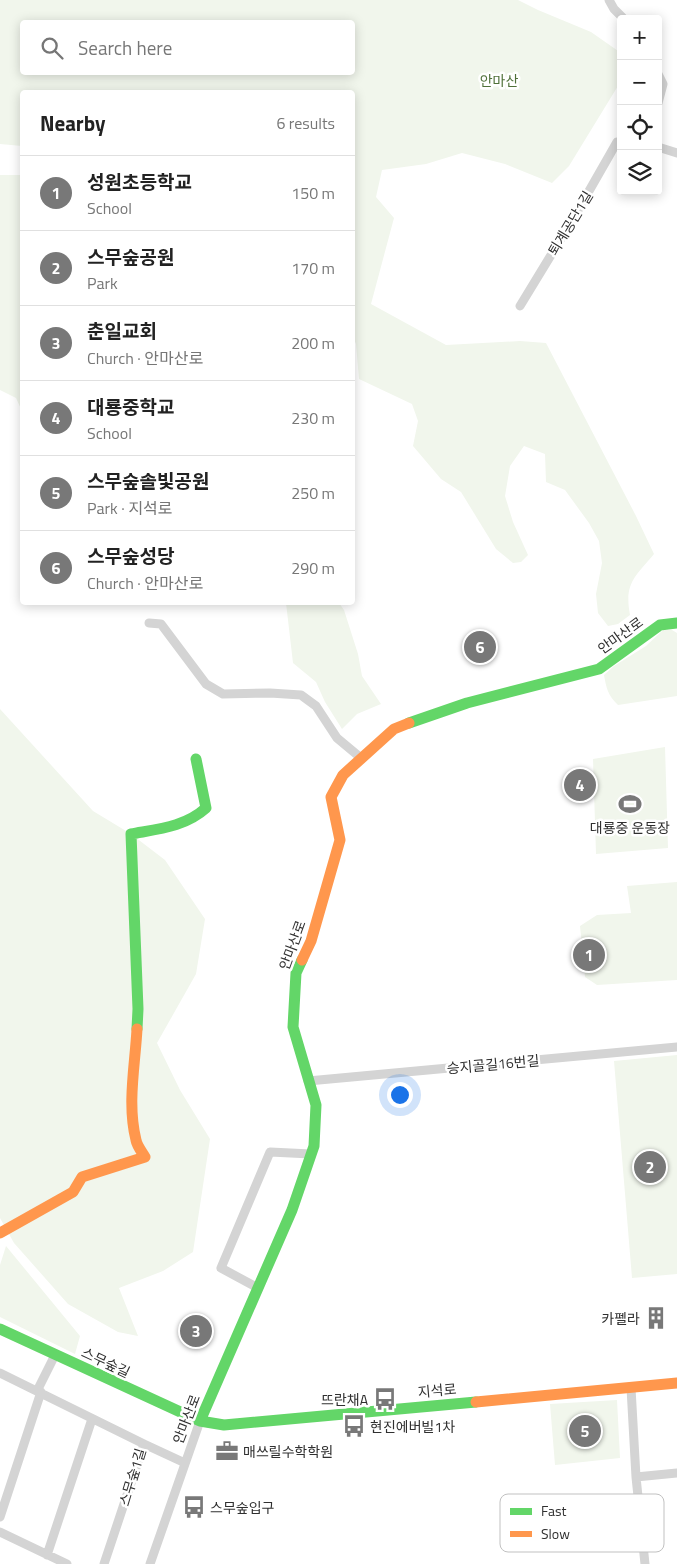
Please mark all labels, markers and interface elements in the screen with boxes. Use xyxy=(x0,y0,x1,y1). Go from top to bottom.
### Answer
map controls xyxy=(617,15,662,195)
button: + xyxy=(617,15,662,60)
search box xyxy=(20,20,355,75)
text: Search here xyxy=(78,33,172,62)
icon: search xyxy=(38,34,66,62)
button: − xyxy=(617,60,662,105)
park label: 안마산 xyxy=(480,70,518,91)
button: locate xyxy=(617,105,662,150)
text: Nearby xyxy=(40,107,105,139)
text: 6 results xyxy=(276,111,335,135)
button: layers xyxy=(617,150,662,195)
text: 성원초등학교 xyxy=(87,167,192,196)
text: 1 xyxy=(52,181,60,205)
text: 150 m xyxy=(291,181,335,205)
street label: 퇴계공단1길 xyxy=(542,187,598,259)
text: School xyxy=(87,196,132,220)
text: 스무숲공원 xyxy=(87,242,174,271)
text: 2 xyxy=(52,256,60,280)
text: 170 m xyxy=(291,256,335,280)
text: Park xyxy=(87,271,118,295)
text: 춘일교회 xyxy=(87,316,157,345)
text: 3 xyxy=(52,331,60,355)
text: 200 m xyxy=(291,331,335,355)
text: Church · 안마산로 xyxy=(87,346,203,370)
text: 대룡중학교 xyxy=(87,392,174,421)
text: 4 xyxy=(52,406,60,430)
text: 230 m xyxy=(291,406,335,430)
text: School xyxy=(87,421,132,445)
text: 스무숲솔빛공원 xyxy=(87,466,209,495)
text: 5 xyxy=(52,481,60,505)
text: 250 m xyxy=(291,481,335,505)
text: Park · 지석로 xyxy=(87,496,172,520)
text: 스무숲성당 xyxy=(87,541,174,570)
text: 6 xyxy=(52,556,60,580)
text: 290 m xyxy=(291,556,335,580)
text: Church · 안마산로 xyxy=(87,571,203,595)
street label: 안마산로 xyxy=(593,611,647,659)
pin: 6 xyxy=(464,628,496,666)
pin: 4 xyxy=(564,766,596,804)
sports icon: 대룡중 운동장 xyxy=(617,791,643,817)
place label: 대룡중 운동장 xyxy=(590,817,670,838)
street label: 안마산로 xyxy=(273,917,311,973)
pin: 1 xyxy=(573,936,605,974)
street label: 승지골길16번길 xyxy=(446,1049,540,1079)
your location xyxy=(387,1082,413,1108)
pin: 2 xyxy=(634,1148,666,1186)
building icon: 카펠라 xyxy=(643,1305,669,1331)
place label: 카펠라 xyxy=(601,1308,640,1329)
pin: 3 xyxy=(180,1312,212,1350)
street label: 스무숲길 xyxy=(78,1342,134,1382)
street label: 지석로 xyxy=(417,1378,457,1402)
bus stop icon: 뜨란채A xyxy=(372,1386,398,1412)
place label: 뜨란채A xyxy=(321,1389,369,1410)
street label: 안마산로 xyxy=(167,1391,205,1447)
pin: 5 xyxy=(569,1412,601,1450)
bus stop icon: 현진에버빌1차 xyxy=(341,1413,367,1439)
place label: 현진에버빌1차 xyxy=(370,1416,455,1437)
office icon: 매쓰릴수학학원 xyxy=(214,1438,240,1464)
place label: 매쓰릴수학학원 xyxy=(243,1441,333,1462)
street label: 스무숲1길 xyxy=(113,1446,151,1508)
bus stop icon: 스무숲입구 xyxy=(181,1494,207,1520)
legend xyxy=(500,1494,664,1552)
place label: 스무숲입구 xyxy=(210,1497,275,1518)
text: Fast xyxy=(541,1500,566,1521)
text: Slow xyxy=(541,1523,570,1544)

